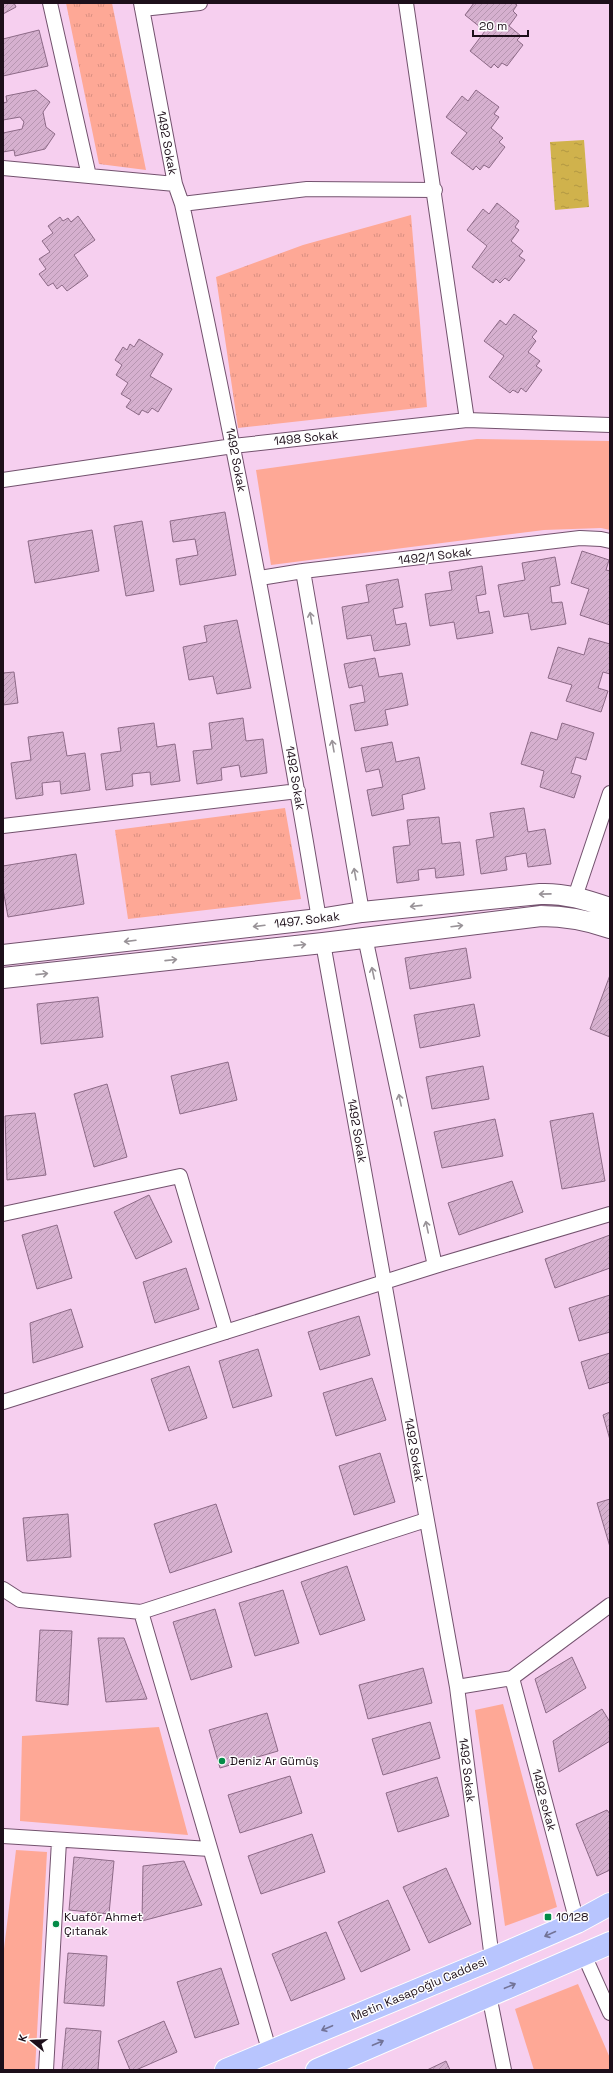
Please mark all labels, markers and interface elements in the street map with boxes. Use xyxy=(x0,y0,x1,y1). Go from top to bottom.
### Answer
scale bar xyxy=(473,12,528,38)
text: 20 m xyxy=(479,18,507,34)
street label: 1492 Sokak xyxy=(153,110,181,177)
street label: 1492 Sokak xyxy=(222,427,250,494)
street label: 1498 Sokak xyxy=(273,427,340,449)
street label: 1492/1 Sokak xyxy=(397,543,473,568)
one-way arrow xyxy=(306,611,314,624)
one-way arrow xyxy=(329,740,337,753)
street label: 1492 Sokak xyxy=(282,745,309,812)
one-way arrow xyxy=(351,868,359,881)
one-way arrow xyxy=(539,890,552,897)
one-way arrow xyxy=(410,903,423,910)
street label: 1497. Sokak xyxy=(273,908,341,932)
one-way arrow xyxy=(253,922,266,930)
one-way arrow xyxy=(450,922,463,930)
one-way arrow xyxy=(124,937,137,945)
one-way arrow xyxy=(293,942,306,949)
one-way arrow xyxy=(164,956,177,964)
one-way arrow xyxy=(368,967,376,980)
one-way arrow xyxy=(35,970,48,978)
one-way arrow xyxy=(395,1094,403,1107)
street label: 1492 Sokak xyxy=(344,1098,371,1165)
one-way arrow xyxy=(422,1221,430,1234)
street label: 1492 Sokak xyxy=(401,1417,428,1484)
street label: 1492 Sokak xyxy=(455,1737,479,1804)
place label: Deniz Ar Gümüş xyxy=(230,1753,319,1769)
marker: Deniz Ar Gümüş xyxy=(217,1756,227,1766)
street label: 1492 sokak xyxy=(528,1767,560,1833)
place label: Kuaför Ahmet Çıtanak xyxy=(64,1909,143,1939)
place label: 10128 xyxy=(556,1909,588,1925)
marker: 10128 xyxy=(543,1912,553,1922)
marker: Kuaför Ahmet Çıtanak xyxy=(51,1919,61,1929)
one-way arrow xyxy=(545,1931,557,1938)
street label: Metin Kasapoğlu Caddesi xyxy=(349,1953,489,2025)
one-way arrow xyxy=(504,1982,516,1989)
north arrow xyxy=(12,2021,52,2061)
one-way arrow xyxy=(322,2025,334,2032)
text: K xyxy=(15,2032,30,2043)
one-way arrow xyxy=(372,2039,384,2047)

